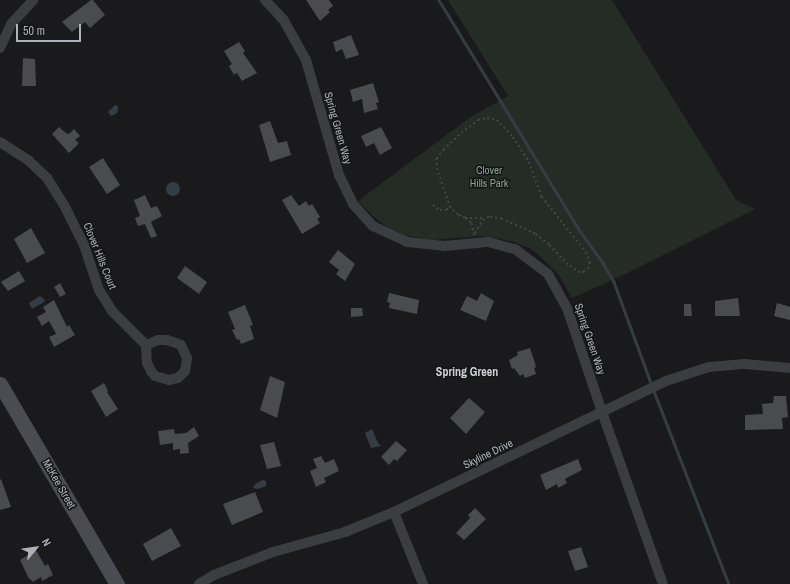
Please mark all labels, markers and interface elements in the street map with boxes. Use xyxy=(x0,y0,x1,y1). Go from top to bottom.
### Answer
scale bar xyxy=(18,16,83,42)
text: 50 m xyxy=(23,23,45,39)
street label: Spring Green Way xyxy=(321,90,355,166)
park label: Clover Hills Park xyxy=(470,164,508,190)
street label: Clover Hills Court xyxy=(81,221,119,291)
street label: Spring Green Way xyxy=(572,302,608,376)
district label: Spring Green xyxy=(436,366,498,380)
street label: Skyline Drive xyxy=(461,436,515,472)
street label: McKee Street xyxy=(40,457,78,511)
north arrow xyxy=(16,528,56,568)
text: N xyxy=(39,536,54,548)

